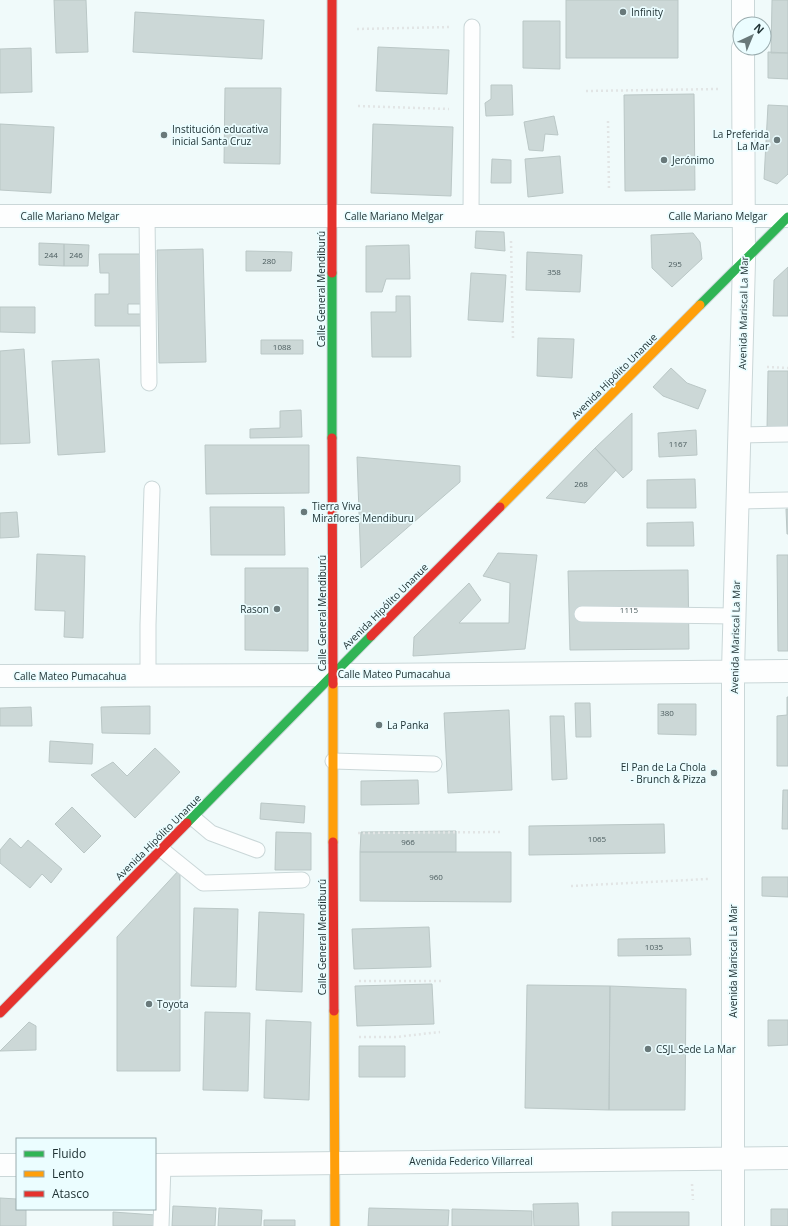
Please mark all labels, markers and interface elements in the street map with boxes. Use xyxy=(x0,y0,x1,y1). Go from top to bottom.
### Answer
place label: Infinity xyxy=(631,5,664,19)
marker: Infinity xyxy=(618,7,628,17)
north arrow xyxy=(732,16,772,56)
text: N xyxy=(751,20,768,37)
place label: Institución educativa inicial Santa Cruz xyxy=(172,122,268,148)
place label: La Preferida La Mar xyxy=(713,127,769,153)
marker: Institución educativa inicial Santa Cruz xyxy=(159,130,169,140)
marker: La Preferida La Mar xyxy=(772,135,782,145)
place label: Jerónimo xyxy=(671,153,714,167)
marker: Jerónimo xyxy=(659,155,669,165)
street label: Calle Mariano Melgar xyxy=(21,209,119,223)
street label: Calle Mariano Melgar xyxy=(345,209,443,223)
street label: Calle Mariano Melgar xyxy=(669,209,767,223)
street label: Calle General Mendiburú xyxy=(314,231,328,347)
house number: 244 xyxy=(44,249,58,260)
house number: 246 xyxy=(69,249,83,260)
house number: 280 xyxy=(262,255,276,266)
street label: Avenida Mariscal La Mar xyxy=(735,256,751,370)
house number: 295 xyxy=(668,258,682,269)
house number: 358 xyxy=(547,266,561,277)
street label: Avenida Hipólito Unanue xyxy=(568,330,660,422)
house number: 1088 xyxy=(273,341,292,352)
house number: 1167 xyxy=(669,438,688,449)
house number: 268 xyxy=(574,478,588,489)
place label: Tierra Viva Miraflores Mendiburu xyxy=(312,499,414,525)
marker: Tierra Viva Miraflores Mendiburu xyxy=(299,507,309,517)
street label: Calle General Mendiburú xyxy=(315,555,329,671)
street label: Avenida Hipólito Unanue xyxy=(339,560,431,652)
street label: Avenida Mariscal La Mar xyxy=(727,580,743,694)
place label: Rason xyxy=(240,602,269,616)
marker: Rason xyxy=(272,604,282,614)
house number: 1115 xyxy=(620,604,639,615)
street label: Calle Mateo Pumacahua xyxy=(338,667,450,681)
street label: Calle Mateo Pumacahua xyxy=(14,669,126,683)
house number: 380 xyxy=(660,707,674,718)
place label: La Panka xyxy=(387,718,429,732)
marker: La Panka xyxy=(374,720,384,730)
place label: El Pan de La Chola - Brunch & Pizza xyxy=(621,760,706,786)
marker: El Pan de La Chola - Brunch & Pizza xyxy=(709,768,719,778)
street label: Avenida Hipólito Unanue xyxy=(112,791,204,883)
house number: 1065 xyxy=(588,833,607,844)
house number: 966 xyxy=(401,836,415,847)
house number: 960 xyxy=(429,871,443,882)
street label: Calle General Mendiburú xyxy=(315,879,329,995)
street label: Avenida Mariscal La Mar xyxy=(726,904,740,1018)
house number: 1035 xyxy=(645,941,664,952)
place label: Toyota xyxy=(157,997,189,1011)
marker: Toyota xyxy=(144,999,154,1009)
place label: CSJL Sede La Mar xyxy=(656,1042,736,1056)
marker: CSJL Sede La Mar xyxy=(643,1044,653,1054)
legend xyxy=(16,1138,156,1210)
text: Fluido xyxy=(52,1145,86,1162)
street label: Avenida Federico Villarreal xyxy=(409,1154,533,1168)
text: Lento xyxy=(52,1165,84,1182)
text: Atasco xyxy=(52,1185,89,1202)

